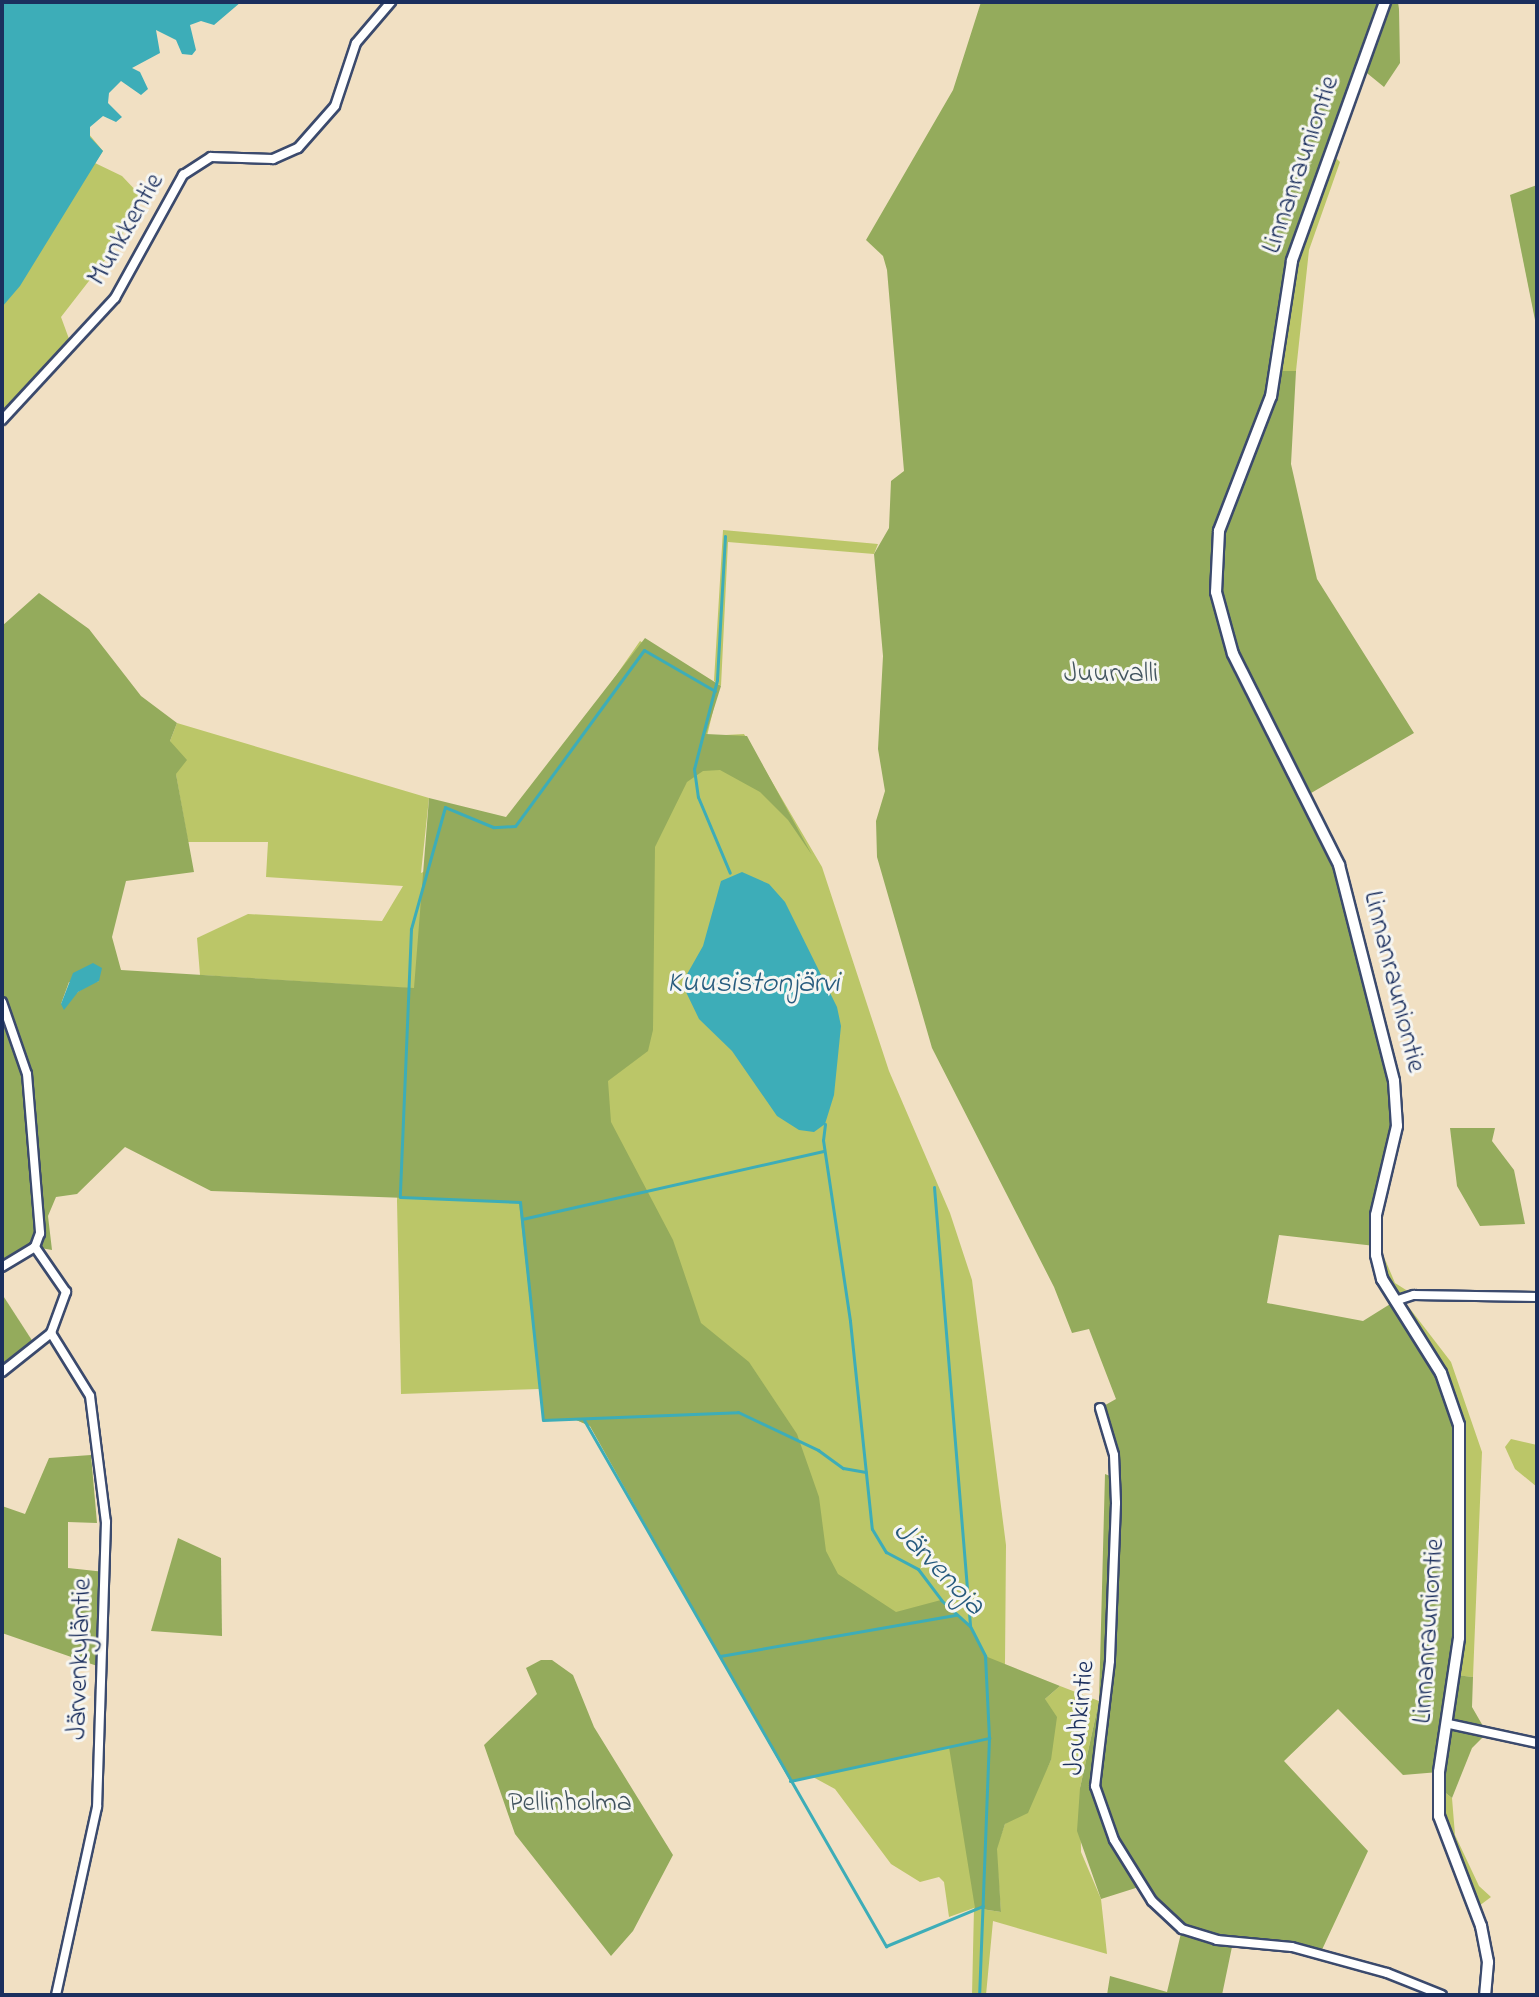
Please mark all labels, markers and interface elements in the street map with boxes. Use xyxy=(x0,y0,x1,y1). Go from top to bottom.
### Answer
street label: Linnanrauniontie xyxy=(1256,72,1348,258)
street label: Munkkentie xyxy=(81,168,173,292)
park label: Juurvalli xyxy=(1064,658,1158,692)
street label: Linnanrauniontie xyxy=(1354,888,1432,1076)
water label: Kuusistonjärvi xyxy=(667,966,839,1002)
water label: Järvenoja xyxy=(884,1514,992,1624)
street label: Linnanrauniontie xyxy=(1407,1537,1453,1725)
street label: Järvenkyläntie xyxy=(61,1577,101,1741)
street label: Jouhkintie xyxy=(1058,1659,1104,1777)
park label: Pellinholma xyxy=(508,1787,632,1821)

